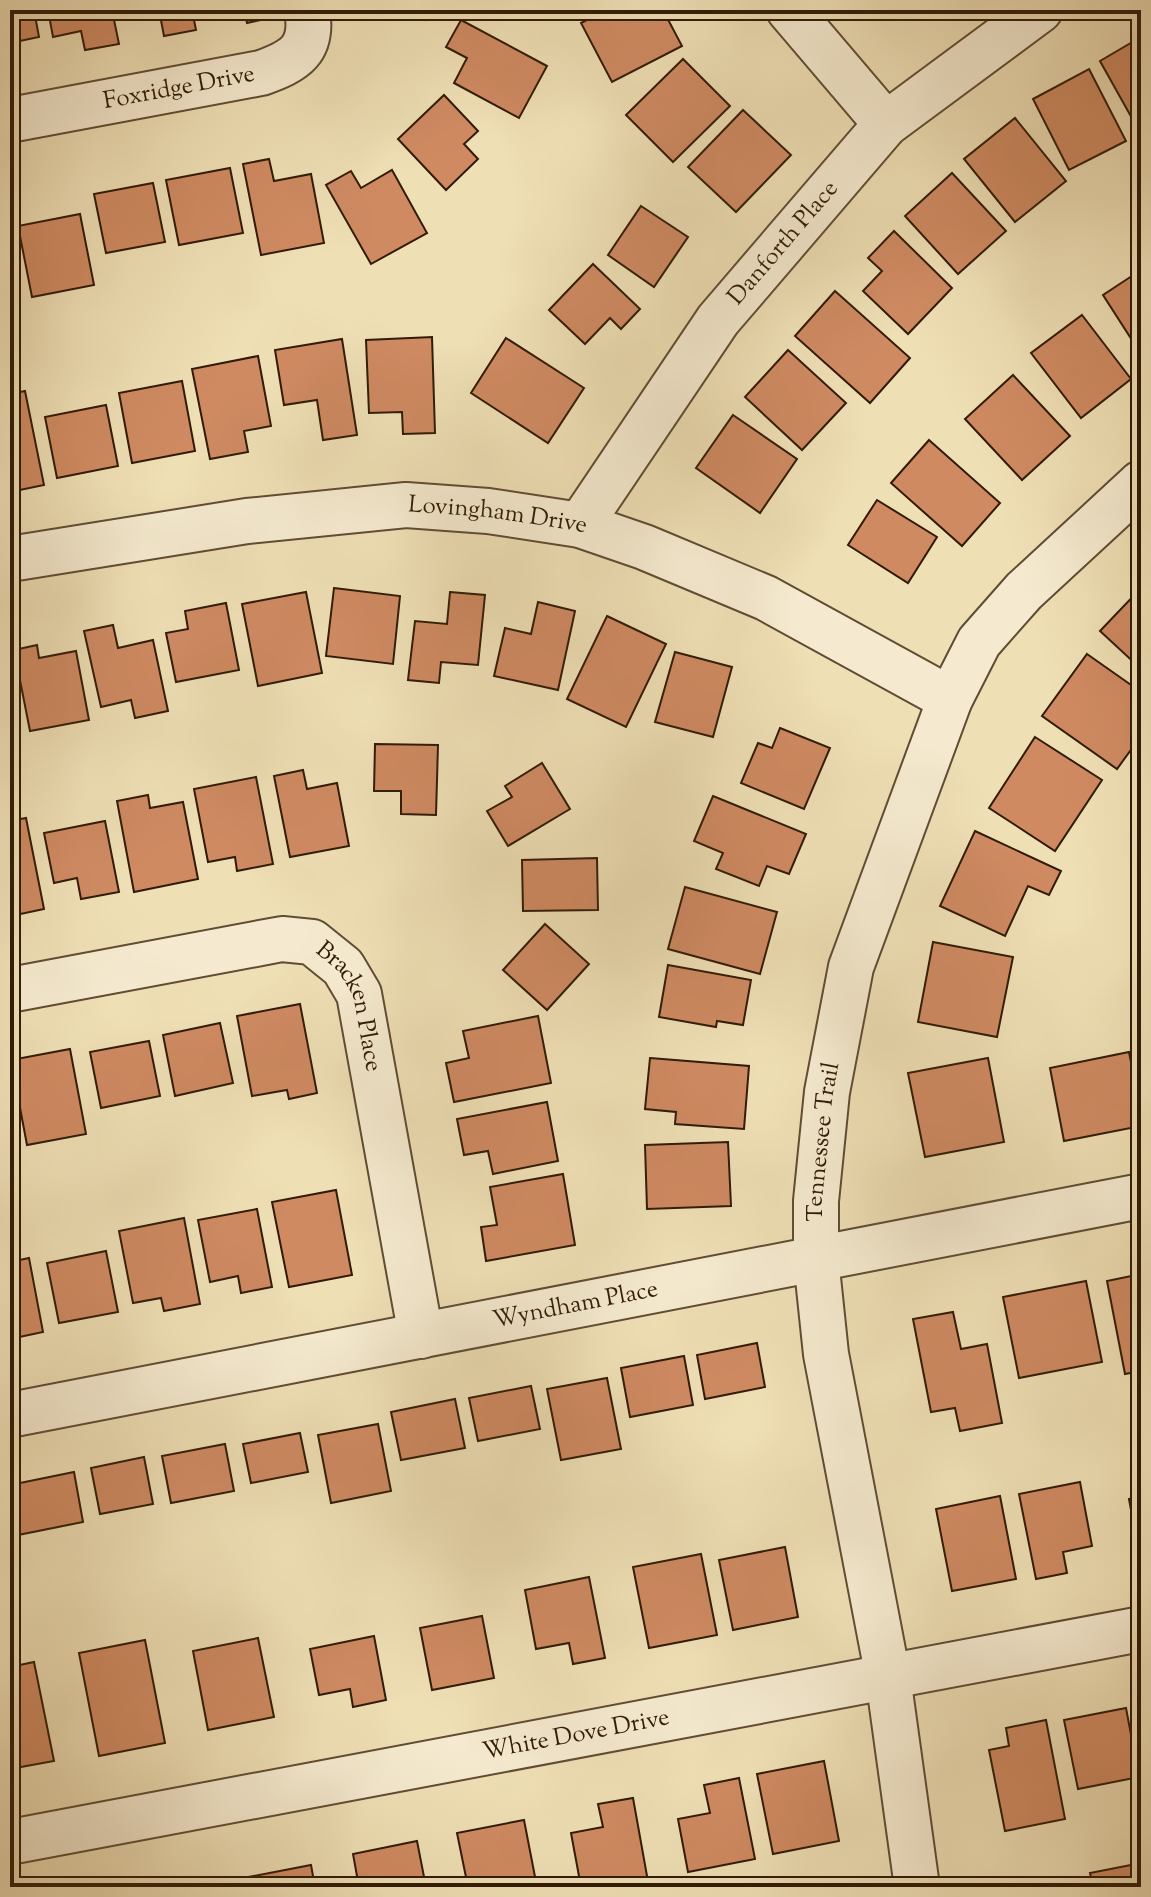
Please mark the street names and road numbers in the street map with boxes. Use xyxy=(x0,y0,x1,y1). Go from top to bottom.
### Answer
street label: Foxridge Drive xyxy=(101,58,258,119)
street label: Danforth Place xyxy=(720,174,847,313)
street label: Lovingham Drive xyxy=(407,488,592,543)
street label: Bracken Place xyxy=(308,934,390,1075)
street label: Tennessee Trail xyxy=(799,1059,849,1221)
street label: Wyndham Place xyxy=(490,1273,661,1338)
street label: White Dove Drive xyxy=(480,1701,672,1770)

